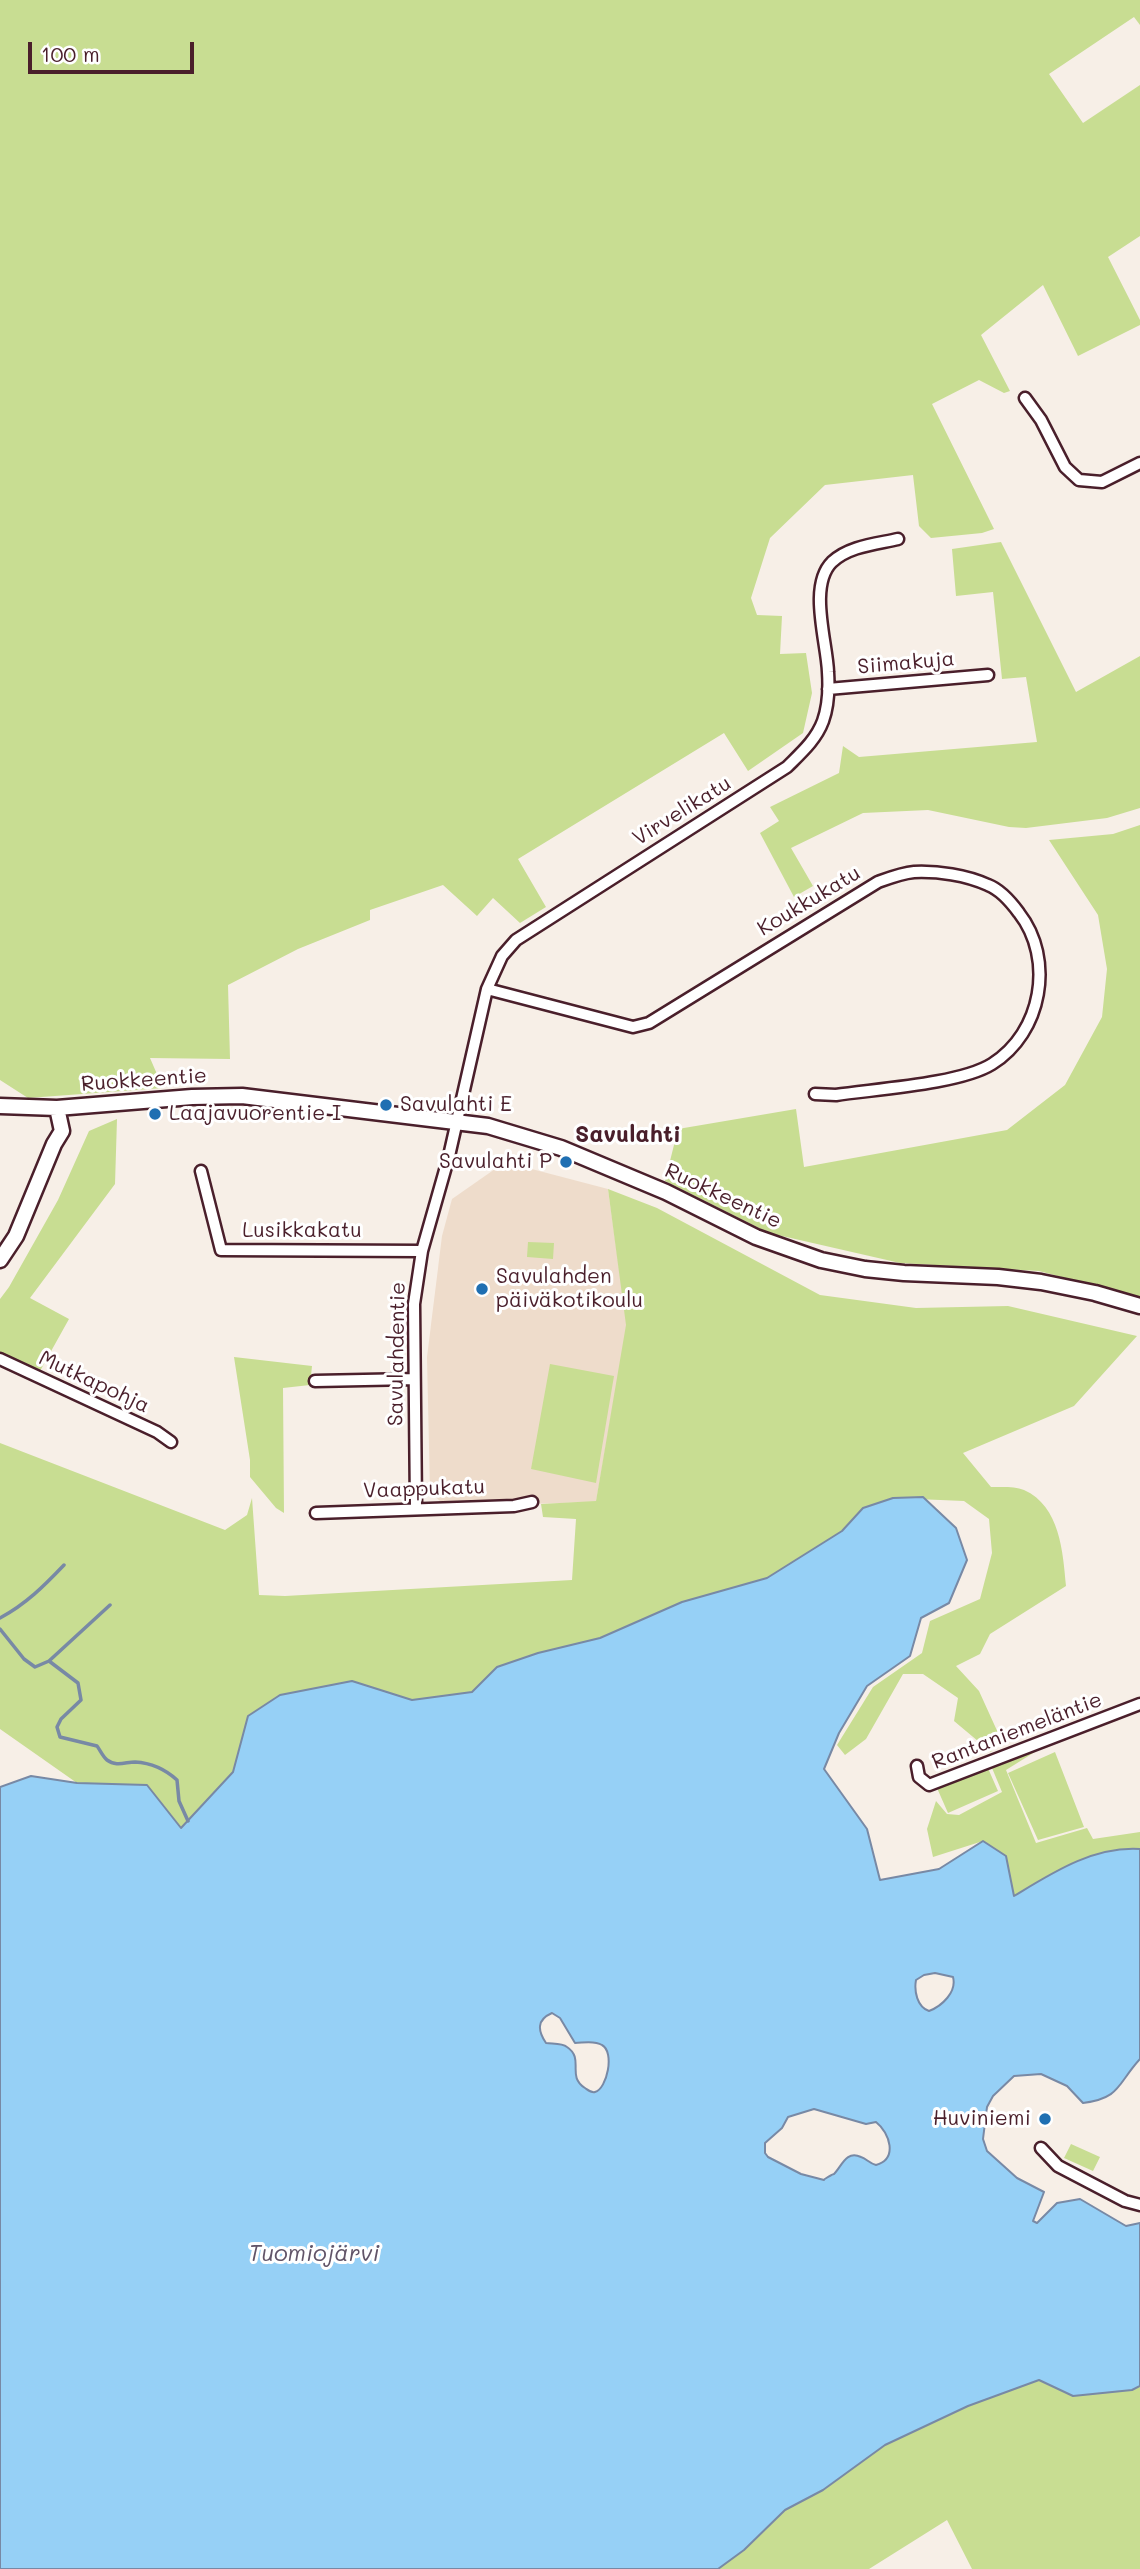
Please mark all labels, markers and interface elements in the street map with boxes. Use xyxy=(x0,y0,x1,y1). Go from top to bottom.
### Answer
scale bar xyxy=(32,28,198,72)
text: 100 m xyxy=(41,40,100,67)
street label: Siimakuja xyxy=(856,646,956,680)
street label: Virvelikatu xyxy=(628,771,736,851)
street label: Koukkukatu xyxy=(753,860,865,942)
street label: Ruokkeentie xyxy=(80,1063,208,1097)
place label: Savulahti E xyxy=(400,1092,512,1118)
marker: Savulahti E xyxy=(378,1097,394,1113)
place label: Laajavuorentie I xyxy=(169,1101,341,1127)
marker: Laajavuorentie I xyxy=(147,1106,163,1122)
district label: Savulahti xyxy=(575,1121,681,1149)
place label: Savulahti P xyxy=(439,1149,552,1175)
marker: Savulahti P xyxy=(558,1154,574,1170)
street label: Ruokkeentie xyxy=(661,1158,785,1234)
street label: Lusikkakatu xyxy=(242,1218,362,1244)
place label: Savulahden päiväkotikoulu xyxy=(496,1264,643,1314)
marker: Savulahden päiväkotikoulu xyxy=(474,1281,490,1297)
street label: Savulahdentie xyxy=(383,1282,411,1426)
street label: Mutkapohja xyxy=(35,1345,153,1419)
street label: Vaappukatu xyxy=(363,1474,485,1504)
street label: Rantaniemeläntie xyxy=(928,1687,1106,1775)
place label: Huviniemi xyxy=(933,2106,1031,2132)
marker: Huviniemi xyxy=(1037,2111,1053,2127)
water label: Tuomiojärvi xyxy=(249,2240,379,2268)

